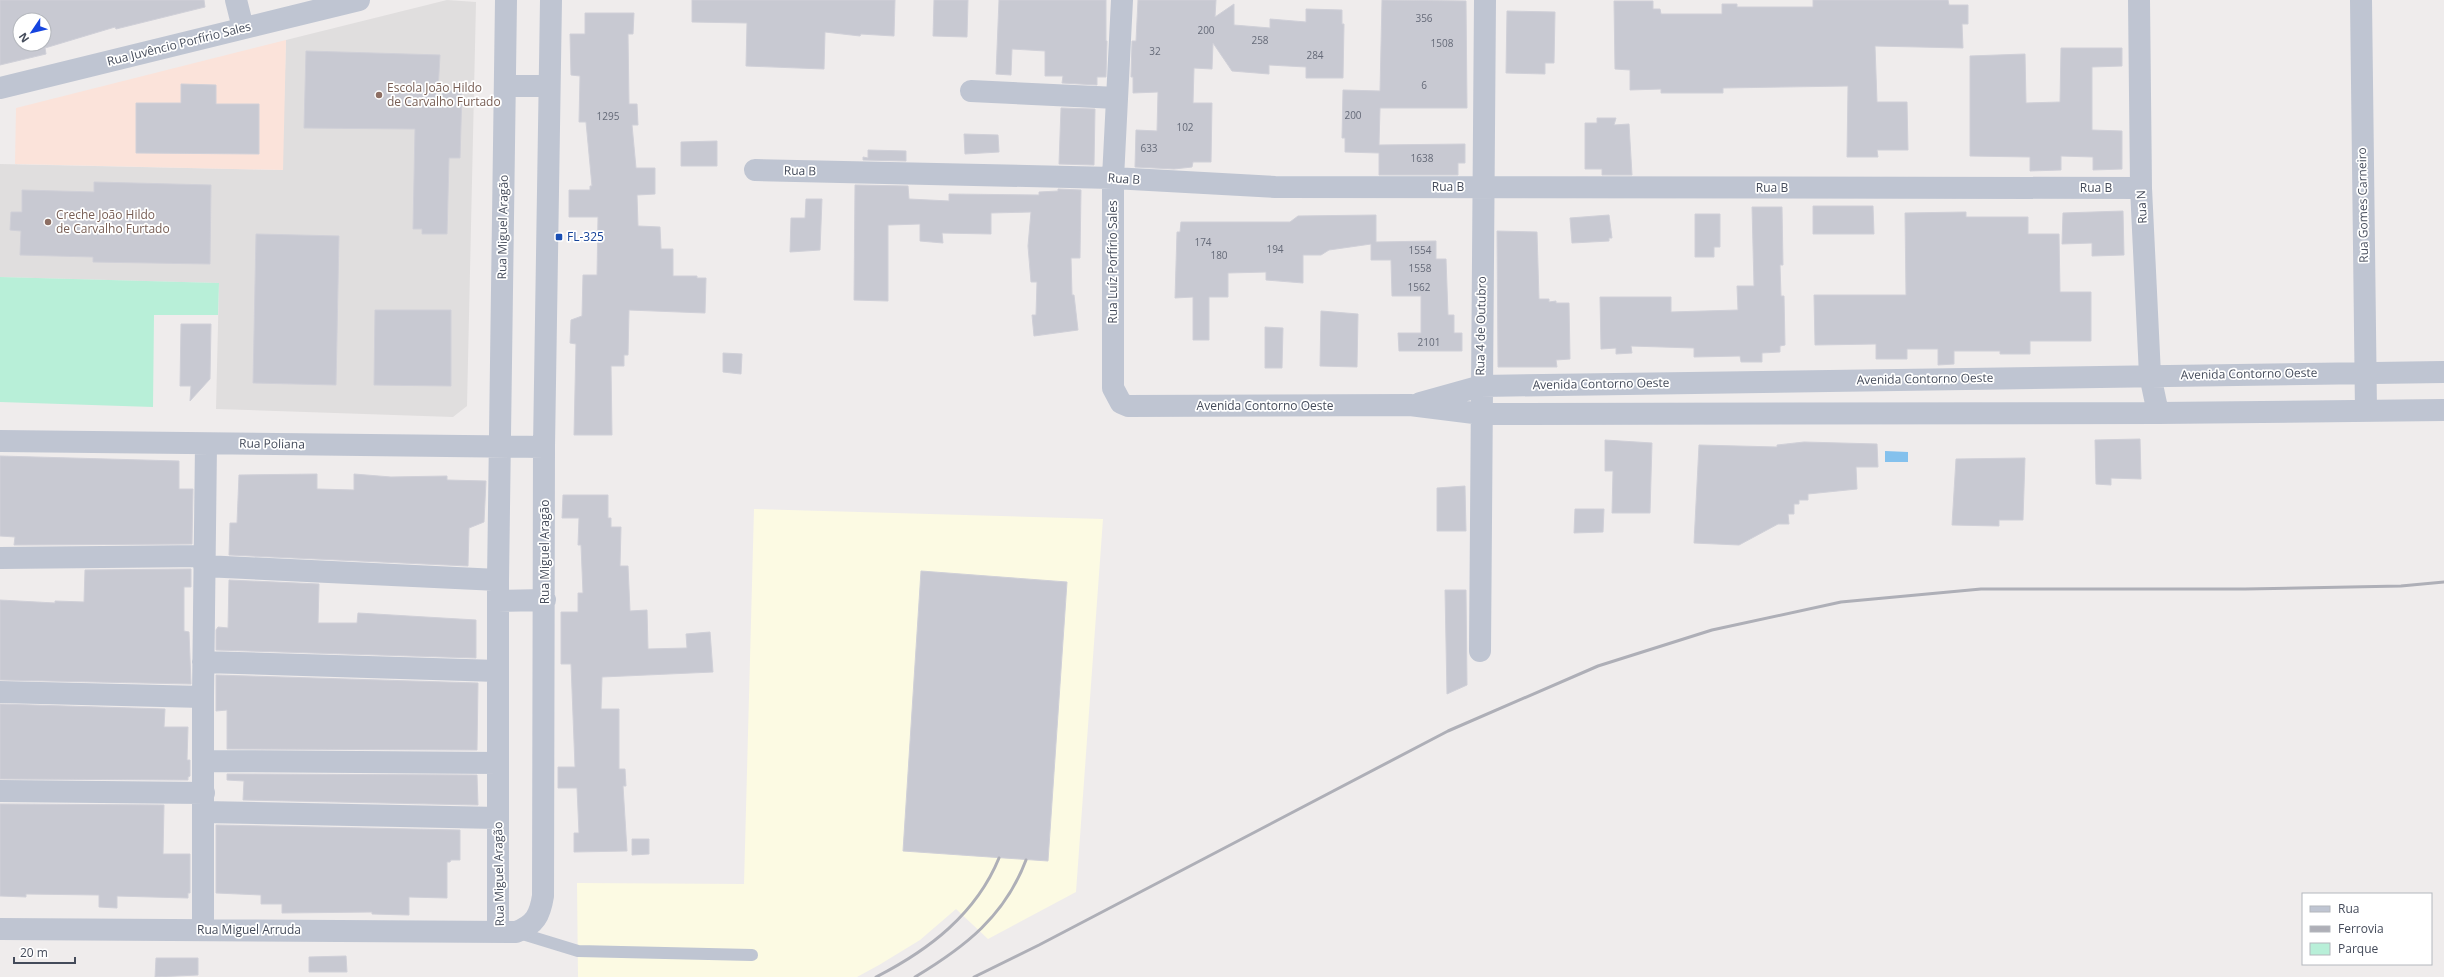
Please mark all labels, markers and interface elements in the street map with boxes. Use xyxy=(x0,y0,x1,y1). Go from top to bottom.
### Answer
house number: 356 xyxy=(1415,11,1433,25)
north arrow xyxy=(12,12,52,52)
street label: Rua Juvêncio Porfírio Sales xyxy=(105,17,253,70)
house number: 200 xyxy=(1197,23,1215,37)
text: N xyxy=(15,30,32,46)
house number: 258 xyxy=(1251,33,1269,47)
house number: 1508 xyxy=(1431,36,1454,50)
house number: 32 xyxy=(1149,44,1161,58)
house number: 284 xyxy=(1306,48,1324,62)
house number: 6 xyxy=(1421,78,1427,92)
place label: Escola João Hildo de Carvalho Furtado xyxy=(387,79,501,110)
marker: Escola João Hildo de Carvalho Furtado xyxy=(374,90,384,100)
house number: 200 xyxy=(1344,108,1362,122)
house number: 1295 xyxy=(597,109,620,123)
house number: 102 xyxy=(1176,120,1194,134)
house number: 633 xyxy=(1140,141,1158,155)
street label: Rua Gomes Carneiro xyxy=(2353,147,2372,263)
house number: 1638 xyxy=(1411,151,1434,165)
street label: Rua B xyxy=(784,162,817,179)
street label: Rua B xyxy=(1107,169,1141,188)
street label: Rua Miguel Aragão xyxy=(493,174,512,279)
street label: Rua B xyxy=(1432,178,1464,195)
street label: Rua B xyxy=(1756,179,1788,196)
street label: Rua B xyxy=(2080,179,2112,196)
street label: Rua N xyxy=(2132,190,2151,224)
street label: Rua Luíz Porfírio Sales xyxy=(1104,200,1121,324)
place label: Creche João Hildo de Carvalho Furtado xyxy=(56,206,170,237)
marker: Creche João Hildo de Carvalho Furtado xyxy=(43,217,53,227)
place label: FL-325 xyxy=(567,228,604,245)
marker: FL-325 xyxy=(554,232,564,242)
house number: 174 xyxy=(1194,235,1212,249)
house number: 194 xyxy=(1266,242,1284,256)
house number: 1554 xyxy=(1409,243,1432,257)
house number: 180 xyxy=(1210,248,1228,262)
house number: 1558 xyxy=(1409,261,1432,275)
street label: Rua 4 de Outubro xyxy=(1471,276,1490,376)
house number: 1562 xyxy=(1408,280,1431,294)
house number: 2101 xyxy=(1418,335,1440,349)
street label: Avenida Contorno Oeste xyxy=(2180,364,2318,383)
street label: Avenida Contorno Oeste xyxy=(1856,369,1994,388)
street label: Avenida Contorno Oeste xyxy=(1532,374,1670,393)
street label: Avenida Contorno Oeste xyxy=(1197,397,1334,414)
street label: Rua Poliana xyxy=(239,434,305,453)
street label: Rua Miguel Aragão xyxy=(536,500,553,604)
street label: Rua Miguel Aragão xyxy=(489,822,508,927)
legend xyxy=(2302,893,2432,965)
text: Rua xyxy=(2338,900,2359,917)
text: Ferrovia xyxy=(2338,920,2384,937)
street label: Rua Miguel Arruda xyxy=(197,921,301,938)
scale bar xyxy=(14,939,75,965)
text: Parque xyxy=(2338,940,2378,957)
text: 20 m xyxy=(20,944,48,961)

